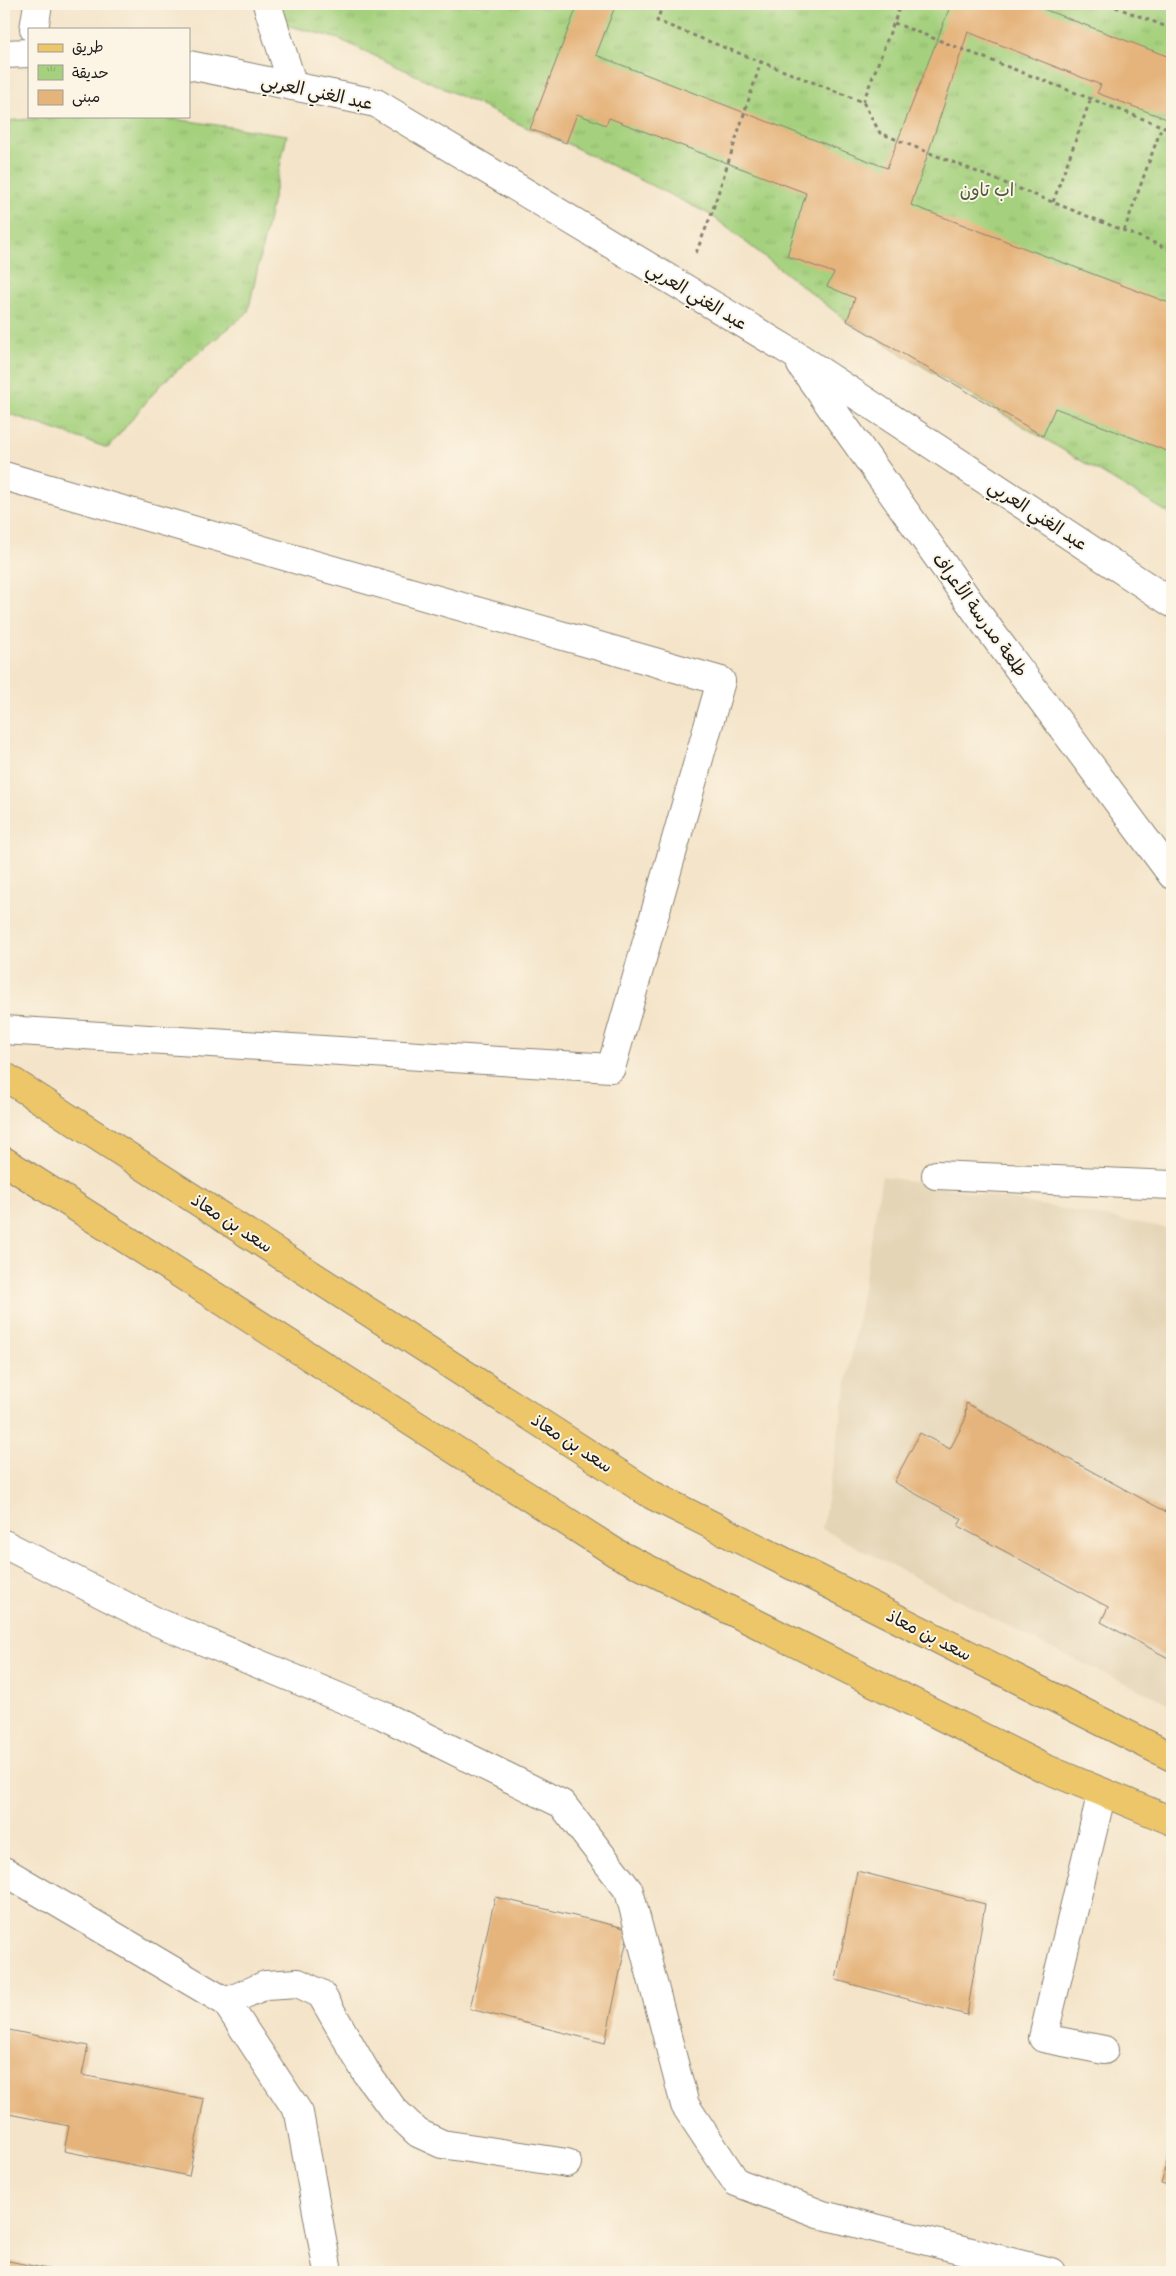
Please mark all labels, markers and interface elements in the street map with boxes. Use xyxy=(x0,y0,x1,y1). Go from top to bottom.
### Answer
legend xyxy=(28,28,190,118)
text: طريق xyxy=(72,38,104,57)
text: حديقة xyxy=(72,64,109,83)
street label: عبد الغني العربي xyxy=(258,69,375,119)
text: مبنى xyxy=(72,88,100,107)
park label: اب تاون xyxy=(960,179,1014,201)
street label: عبد الغني العربي xyxy=(640,257,751,339)
street label: عبد الغني العربي xyxy=(982,475,1092,559)
street label: طلعة مدرسة الأعراف xyxy=(928,548,1033,681)
street label: سعد بن معاذ xyxy=(187,1188,277,1258)
street label: سعد بن معاذ xyxy=(527,1408,617,1478)
street label: سعد بن معاذ xyxy=(883,1604,975,1666)

